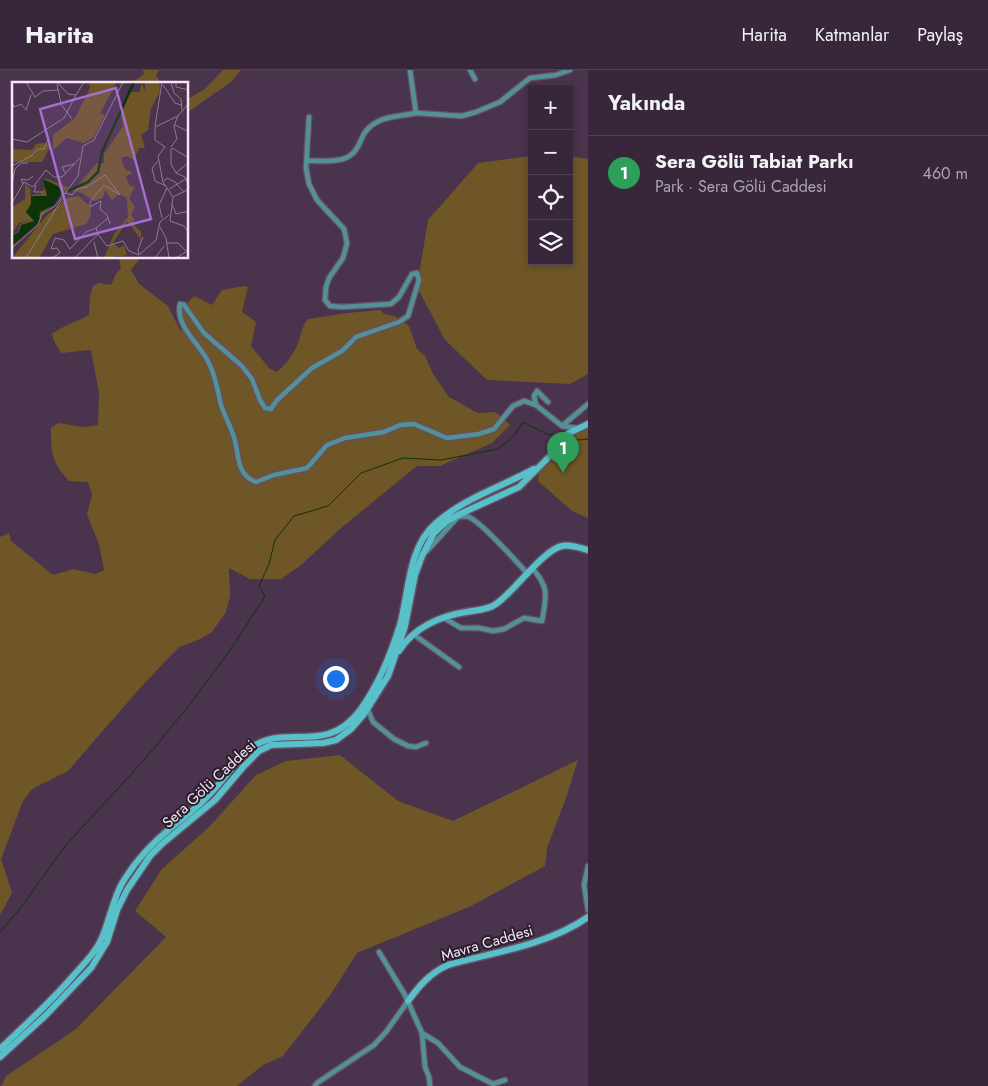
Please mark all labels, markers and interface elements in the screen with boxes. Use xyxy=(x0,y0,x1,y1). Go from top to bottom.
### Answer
text: Harita xyxy=(25,17,94,52)
text: Harita xyxy=(741,22,787,48)
text: Katmanlar xyxy=(815,22,889,48)
text: Paylaş xyxy=(917,22,963,48)
inset map xyxy=(12,82,189,259)
map controls xyxy=(528,85,573,265)
button: + xyxy=(528,85,573,130)
text: Yakında xyxy=(608,88,685,118)
button: − xyxy=(528,130,573,175)
text: Sera Gölü Tabiat Parkı xyxy=(655,148,853,175)
text: 1 xyxy=(620,162,628,185)
text: 460 m xyxy=(923,162,968,185)
button: locate xyxy=(528,175,573,220)
text: Park · Sera Gölü Caddesi xyxy=(655,175,827,198)
button: layers xyxy=(528,220,573,265)
pin: 1 xyxy=(547,432,579,473)
your location xyxy=(323,666,349,692)
street label: Sera Gölü Caddesi xyxy=(157,735,261,833)
street label: Mavra Caddesi xyxy=(438,919,536,967)

